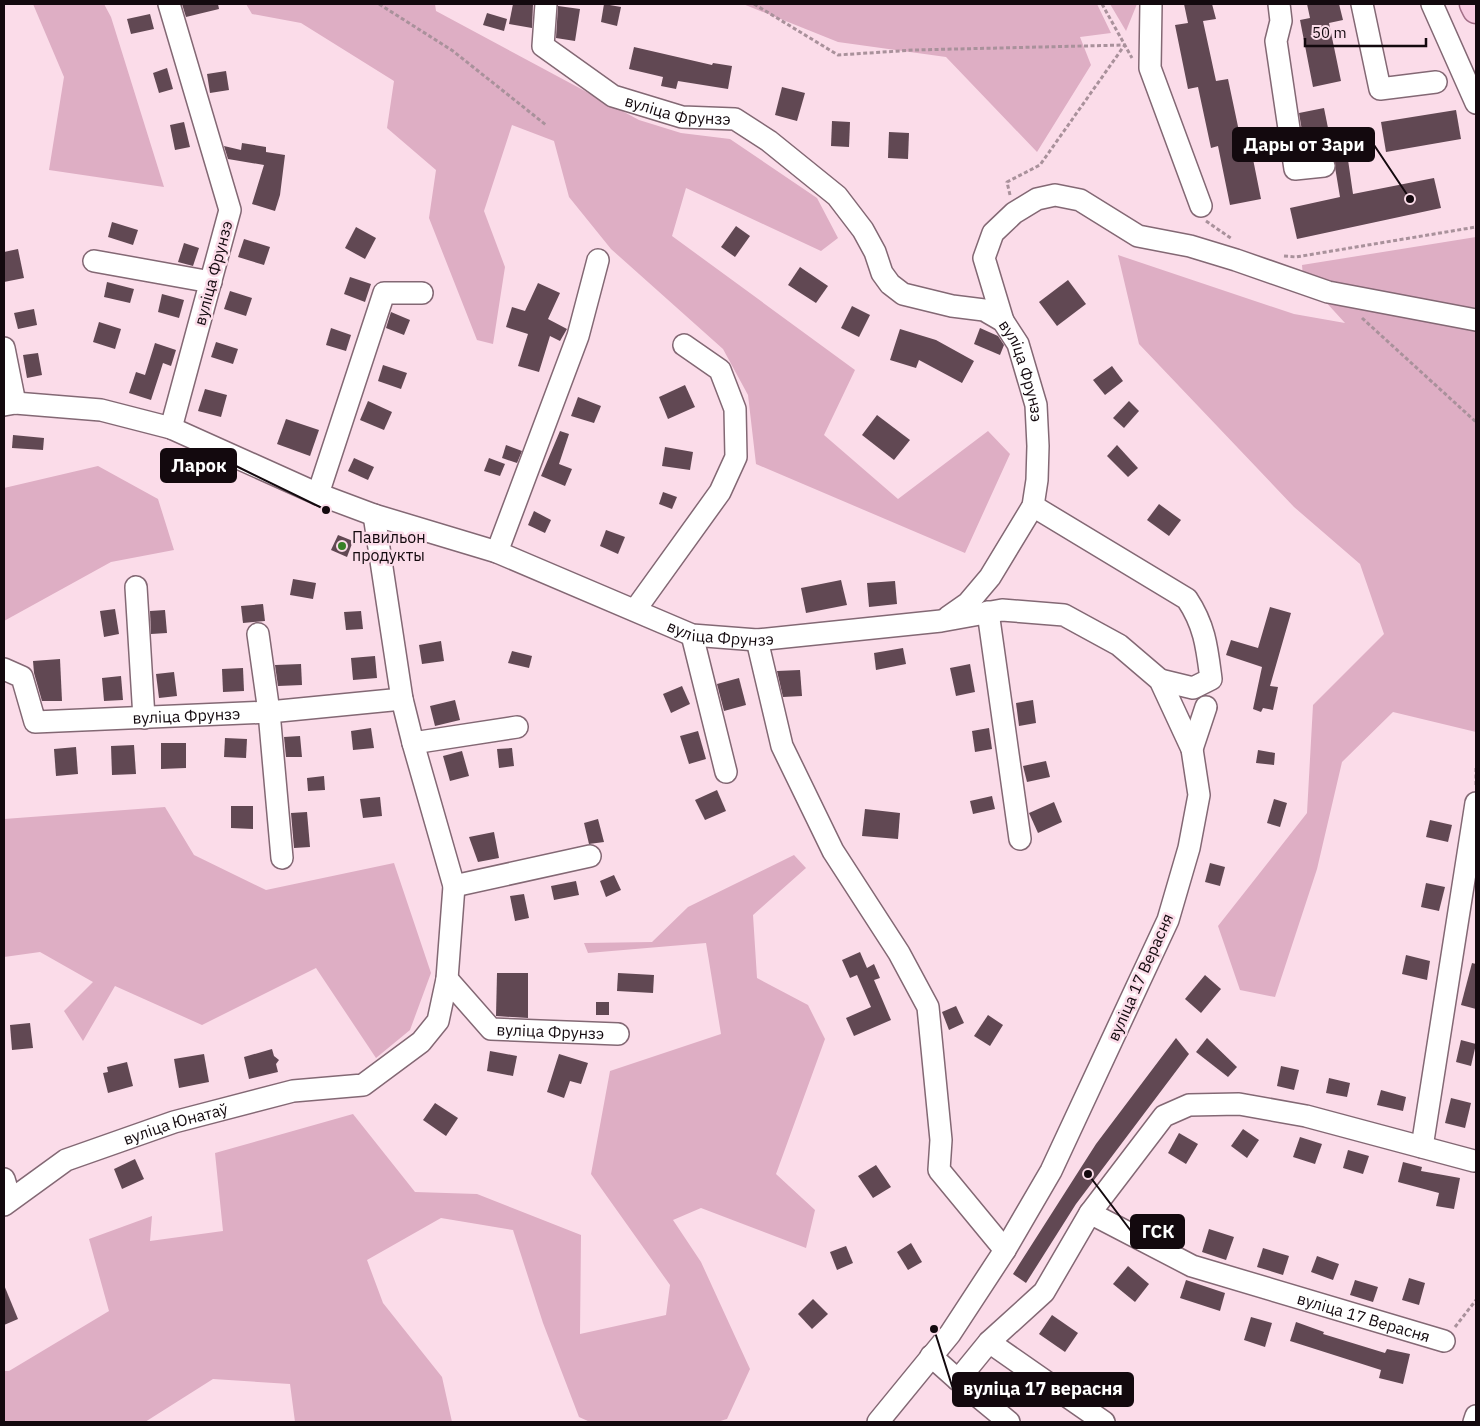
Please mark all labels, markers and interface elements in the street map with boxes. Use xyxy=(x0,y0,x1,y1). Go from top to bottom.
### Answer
scale bar xyxy=(1305,15,1426,47)
text: 50 m xyxy=(1312,23,1347,42)
street label: вуліца Фрунзэ xyxy=(623,90,731,129)
callout: Дары от Зари xyxy=(1233,128,1374,161)
text: Дары от Зари xyxy=(1244,133,1364,156)
street label: вуліца Фрунзэ xyxy=(189,218,237,328)
street label: вуліца Фрунзэ xyxy=(995,316,1047,422)
callout: Ларок xyxy=(161,449,236,482)
text: Ларок xyxy=(171,454,227,477)
place label: Павильон продукты xyxy=(352,527,426,565)
marker: Павильон продукты xyxy=(336,540,348,552)
street label: вуліца Фрунзэ xyxy=(664,616,775,650)
street label: вуліца Фрунзэ xyxy=(132,703,241,728)
street label: вуліца 17 Верасня xyxy=(1103,910,1177,1044)
street label: вуліца Фрунзэ xyxy=(496,1019,605,1043)
street label: вуліца Юнатаў xyxy=(120,1098,230,1149)
callout: ГСК xyxy=(1131,1215,1184,1248)
text: ГСК xyxy=(1142,1220,1174,1243)
street label: вуліца 17 Верасня xyxy=(1295,1288,1433,1346)
callout: вуліца 17 верасня xyxy=(953,1373,1133,1406)
text: вуліца 17 верасня xyxy=(963,1377,1123,1400)

